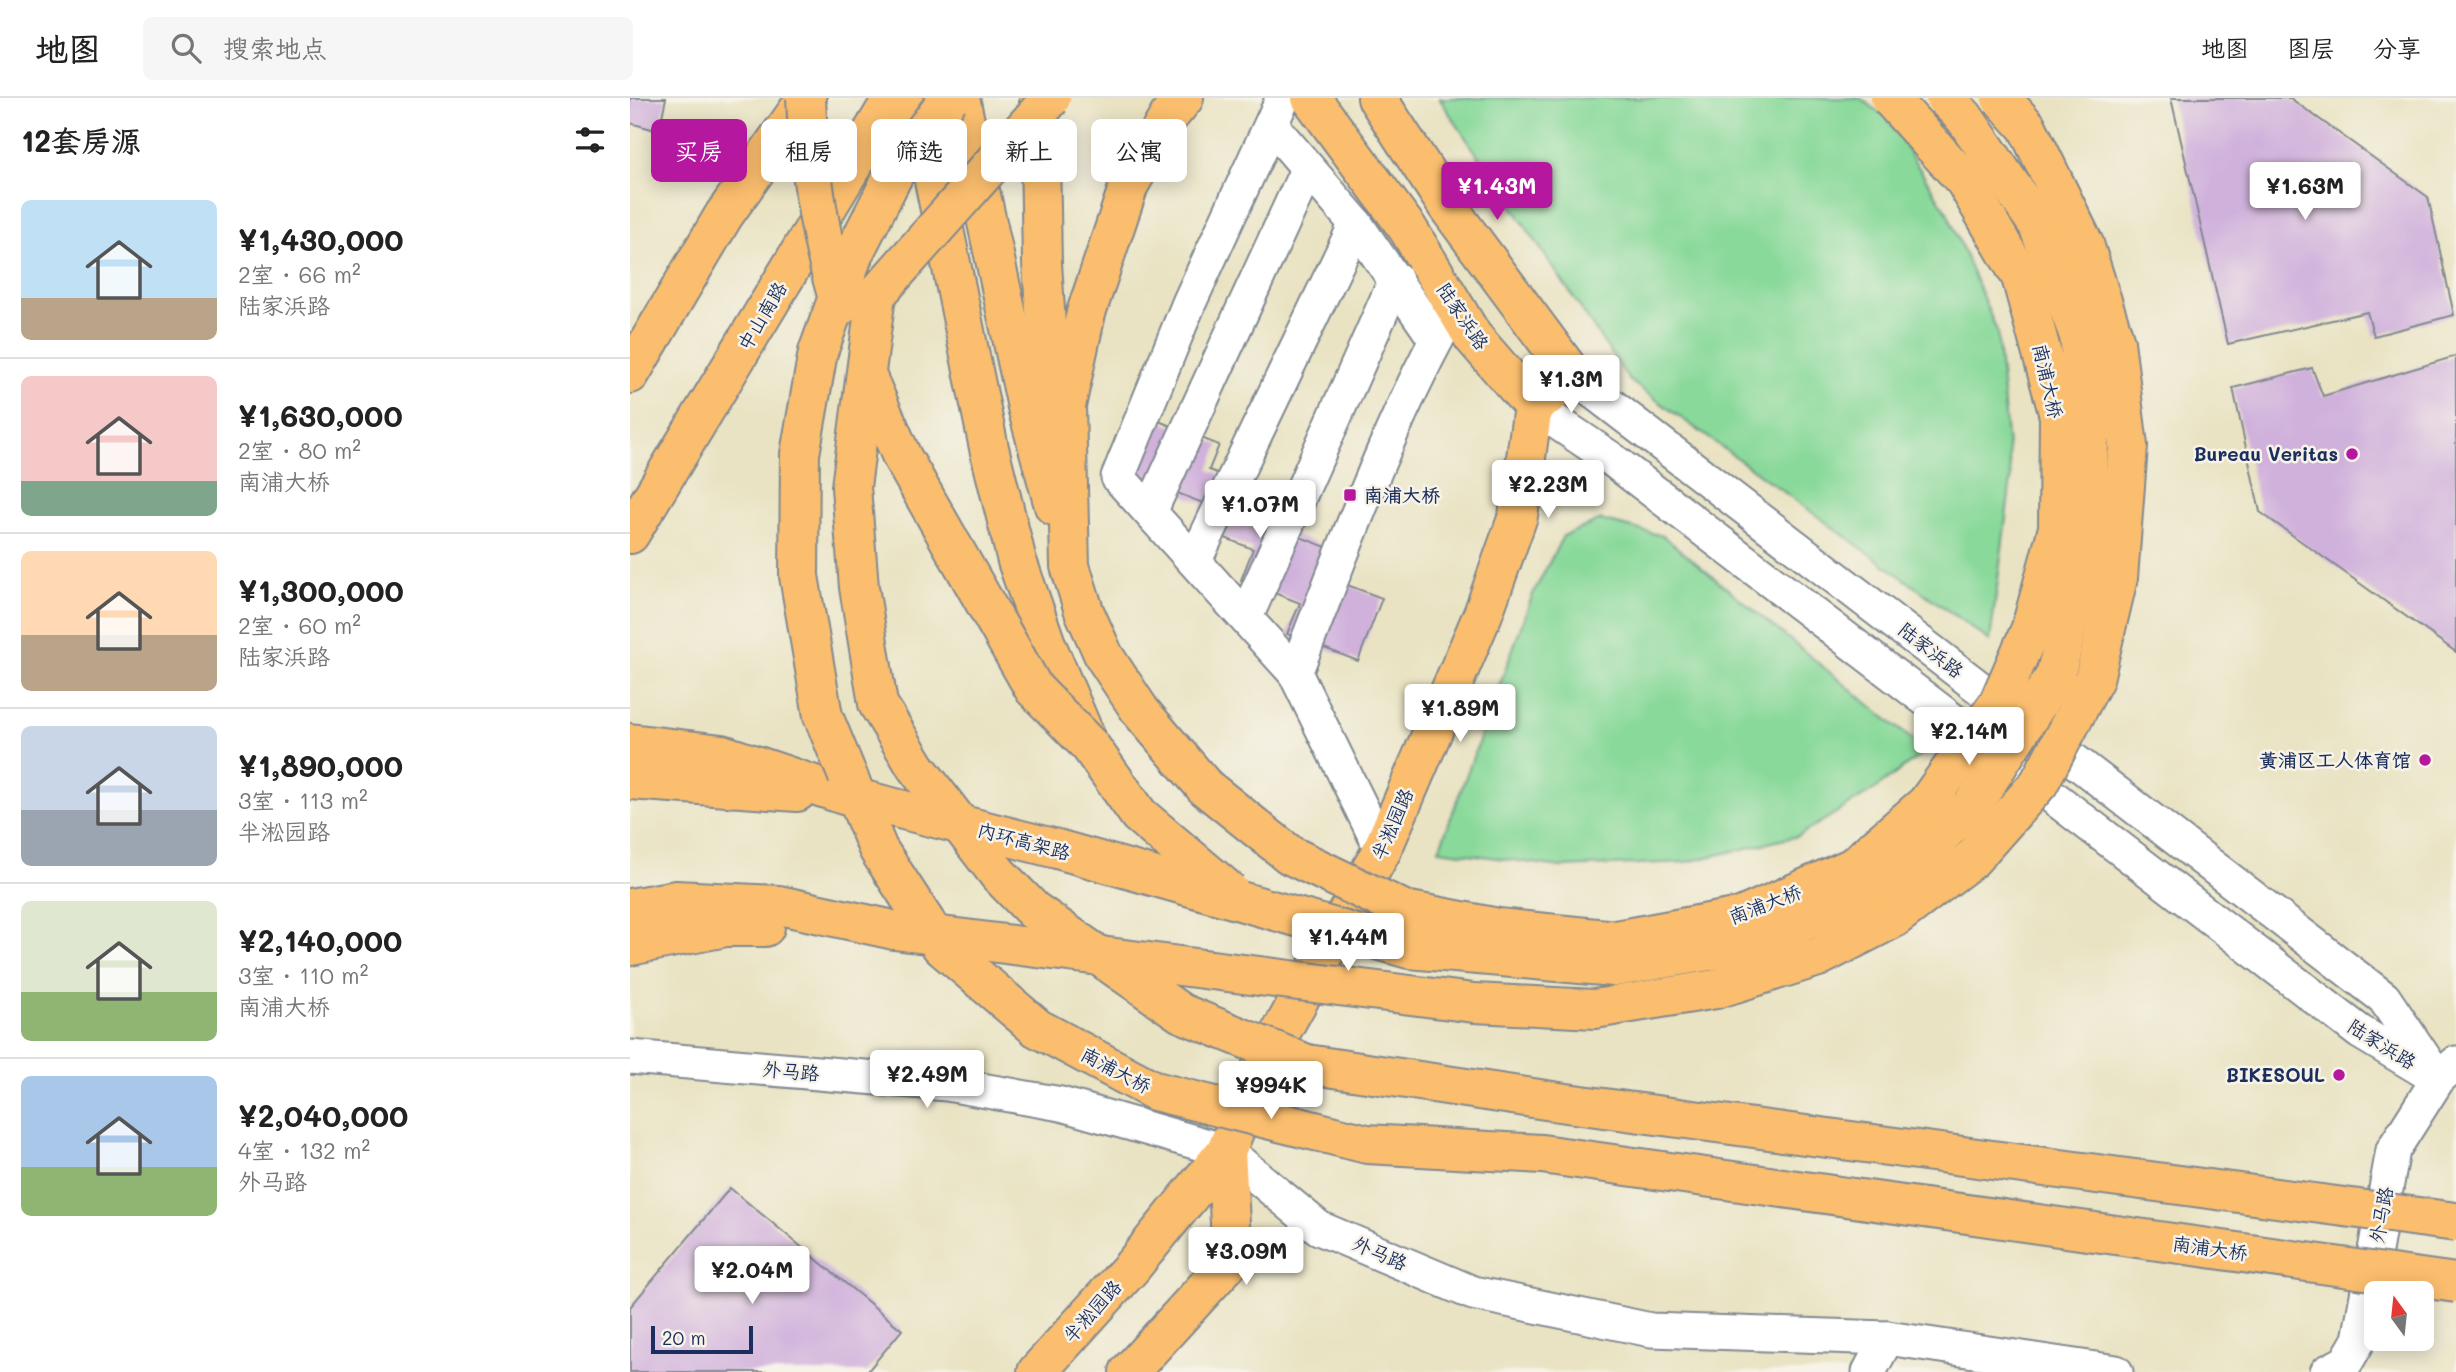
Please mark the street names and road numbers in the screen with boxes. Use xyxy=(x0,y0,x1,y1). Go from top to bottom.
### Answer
street label: 中山南路 xyxy=(731,277,792,355)
street label: 陆家浜路 xyxy=(1432,277,1495,354)
street label: 南浦大桥 xyxy=(2028,341,2069,421)
street label: 陆家浜路 xyxy=(1894,616,1969,683)
street label: 半淞园路 xyxy=(1365,784,1418,864)
street label: 内环高架路 xyxy=(975,816,1073,865)
street label: 南浦大桥 xyxy=(1725,878,1805,929)
street label: 陆家浜路 xyxy=(2343,1013,2421,1074)
street label: 南浦大桥 xyxy=(1077,1041,1156,1098)
street label: 外马路 xyxy=(762,1056,821,1085)
street label: 外马路 xyxy=(2363,1185,2398,1245)
street label: 外马路 xyxy=(1349,1230,1411,1275)
street label: 南浦大桥 xyxy=(2171,1230,2249,1265)
street label: 半淞园路 xyxy=(1057,1274,1126,1347)

